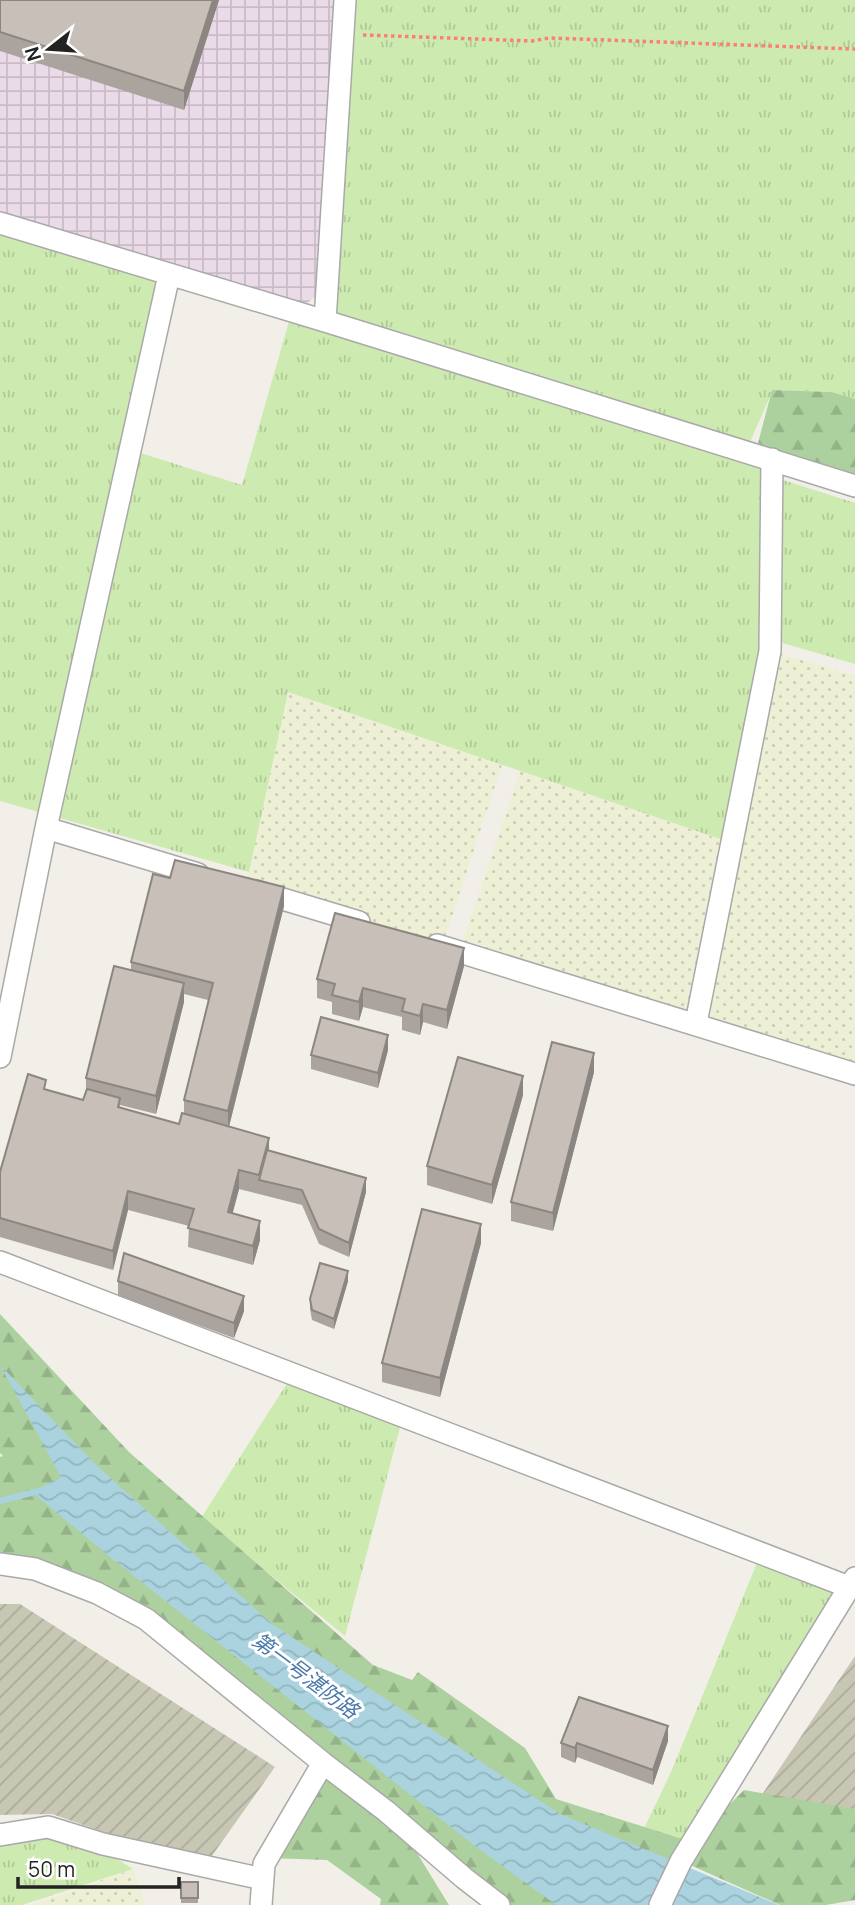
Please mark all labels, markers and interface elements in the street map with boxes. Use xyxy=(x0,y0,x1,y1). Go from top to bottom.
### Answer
north arrow xyxy=(14,14,84,84)
text: N xyxy=(18,44,47,64)
water label: 第一号湛防路 xyxy=(247,1626,366,1725)
scale bar xyxy=(18,1846,178,1890)
text: 50 m xyxy=(28,1855,75,1883)

